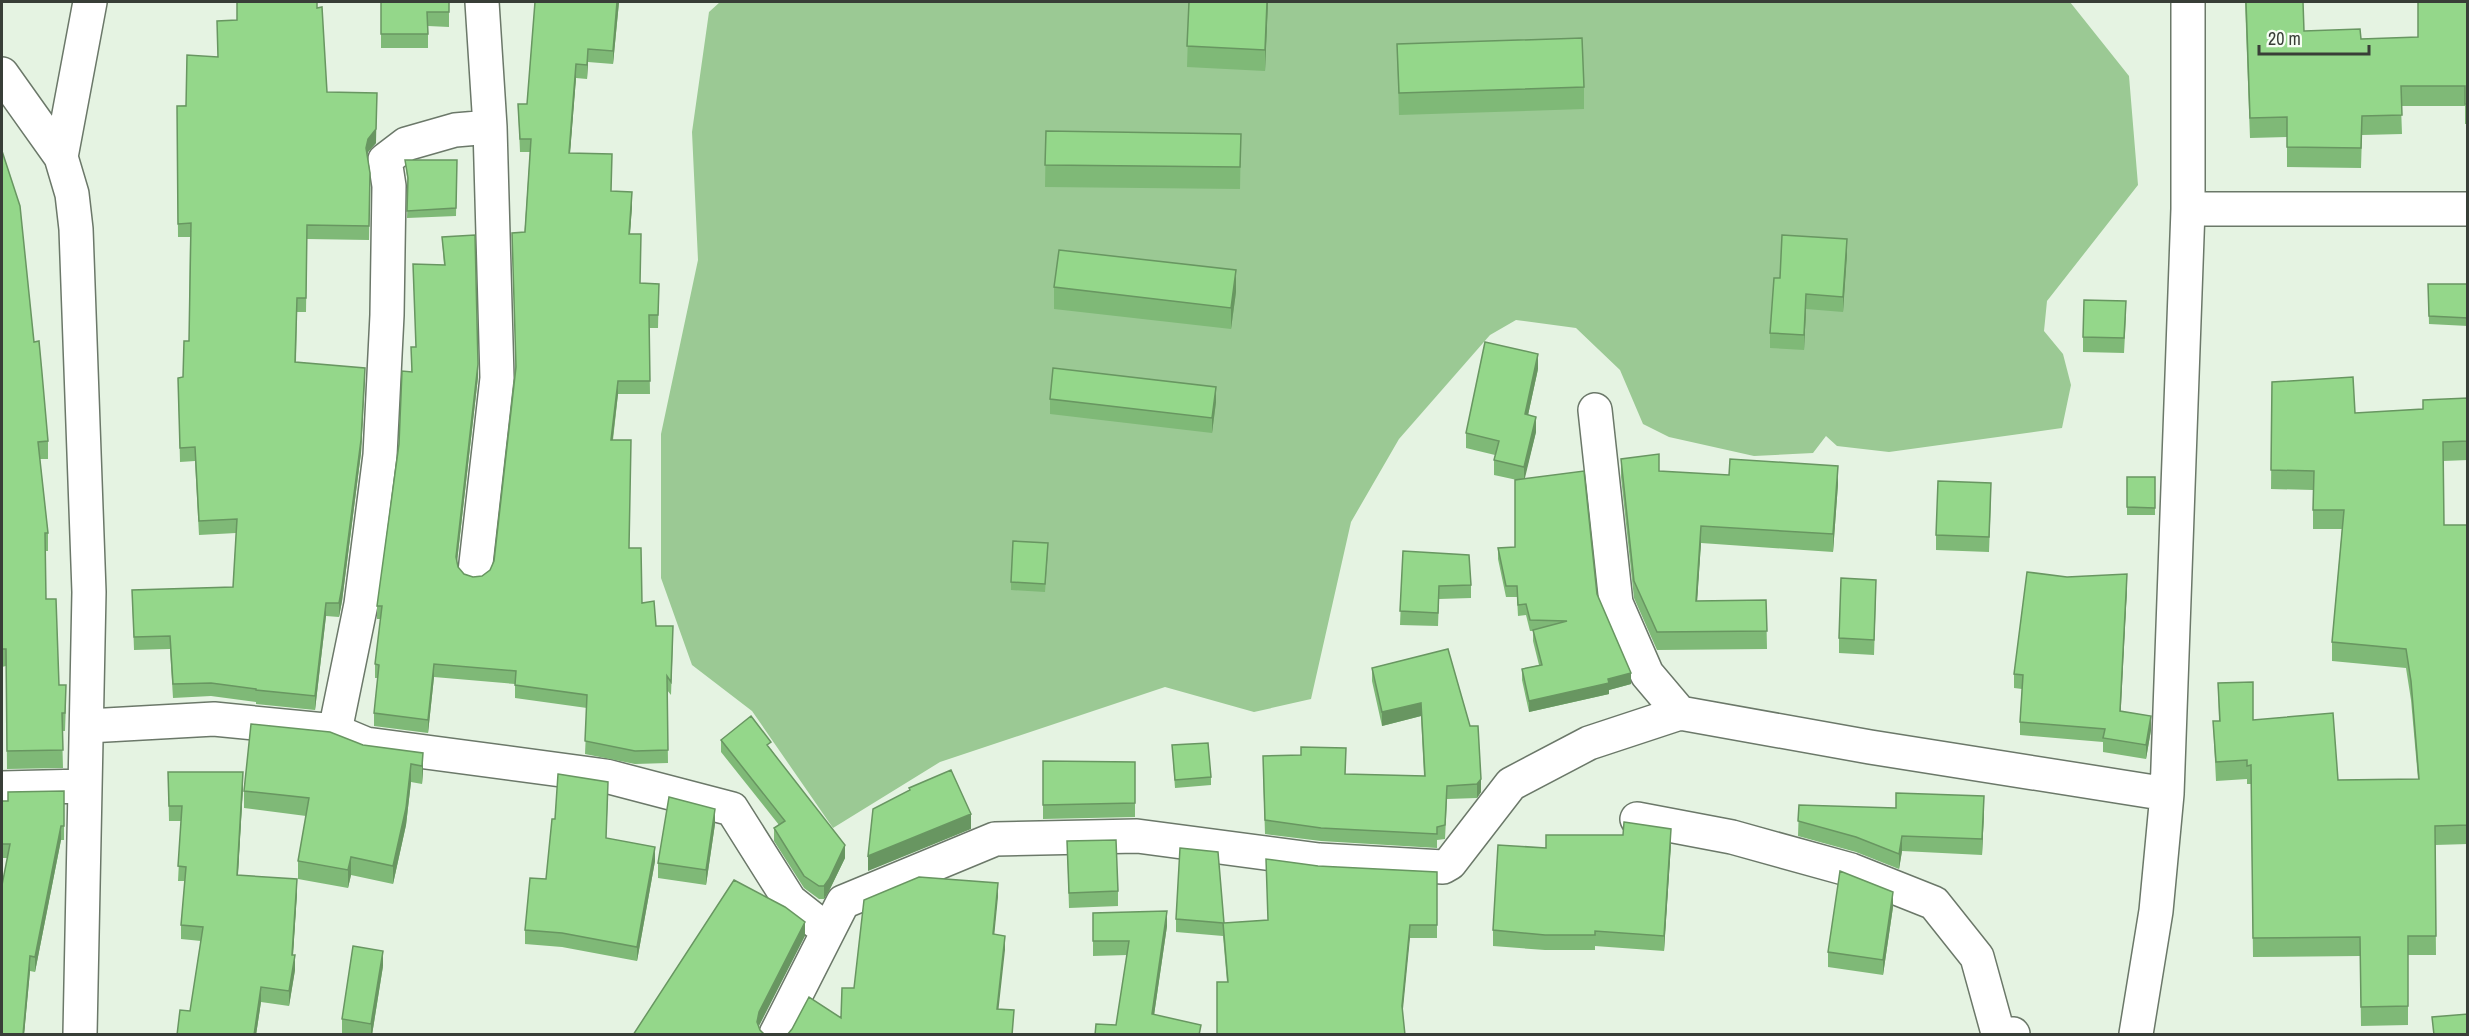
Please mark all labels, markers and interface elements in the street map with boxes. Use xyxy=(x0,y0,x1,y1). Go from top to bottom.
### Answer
scale bar xyxy=(2259,18,2368,56)
text: 20 m xyxy=(2268,26,2301,51)

